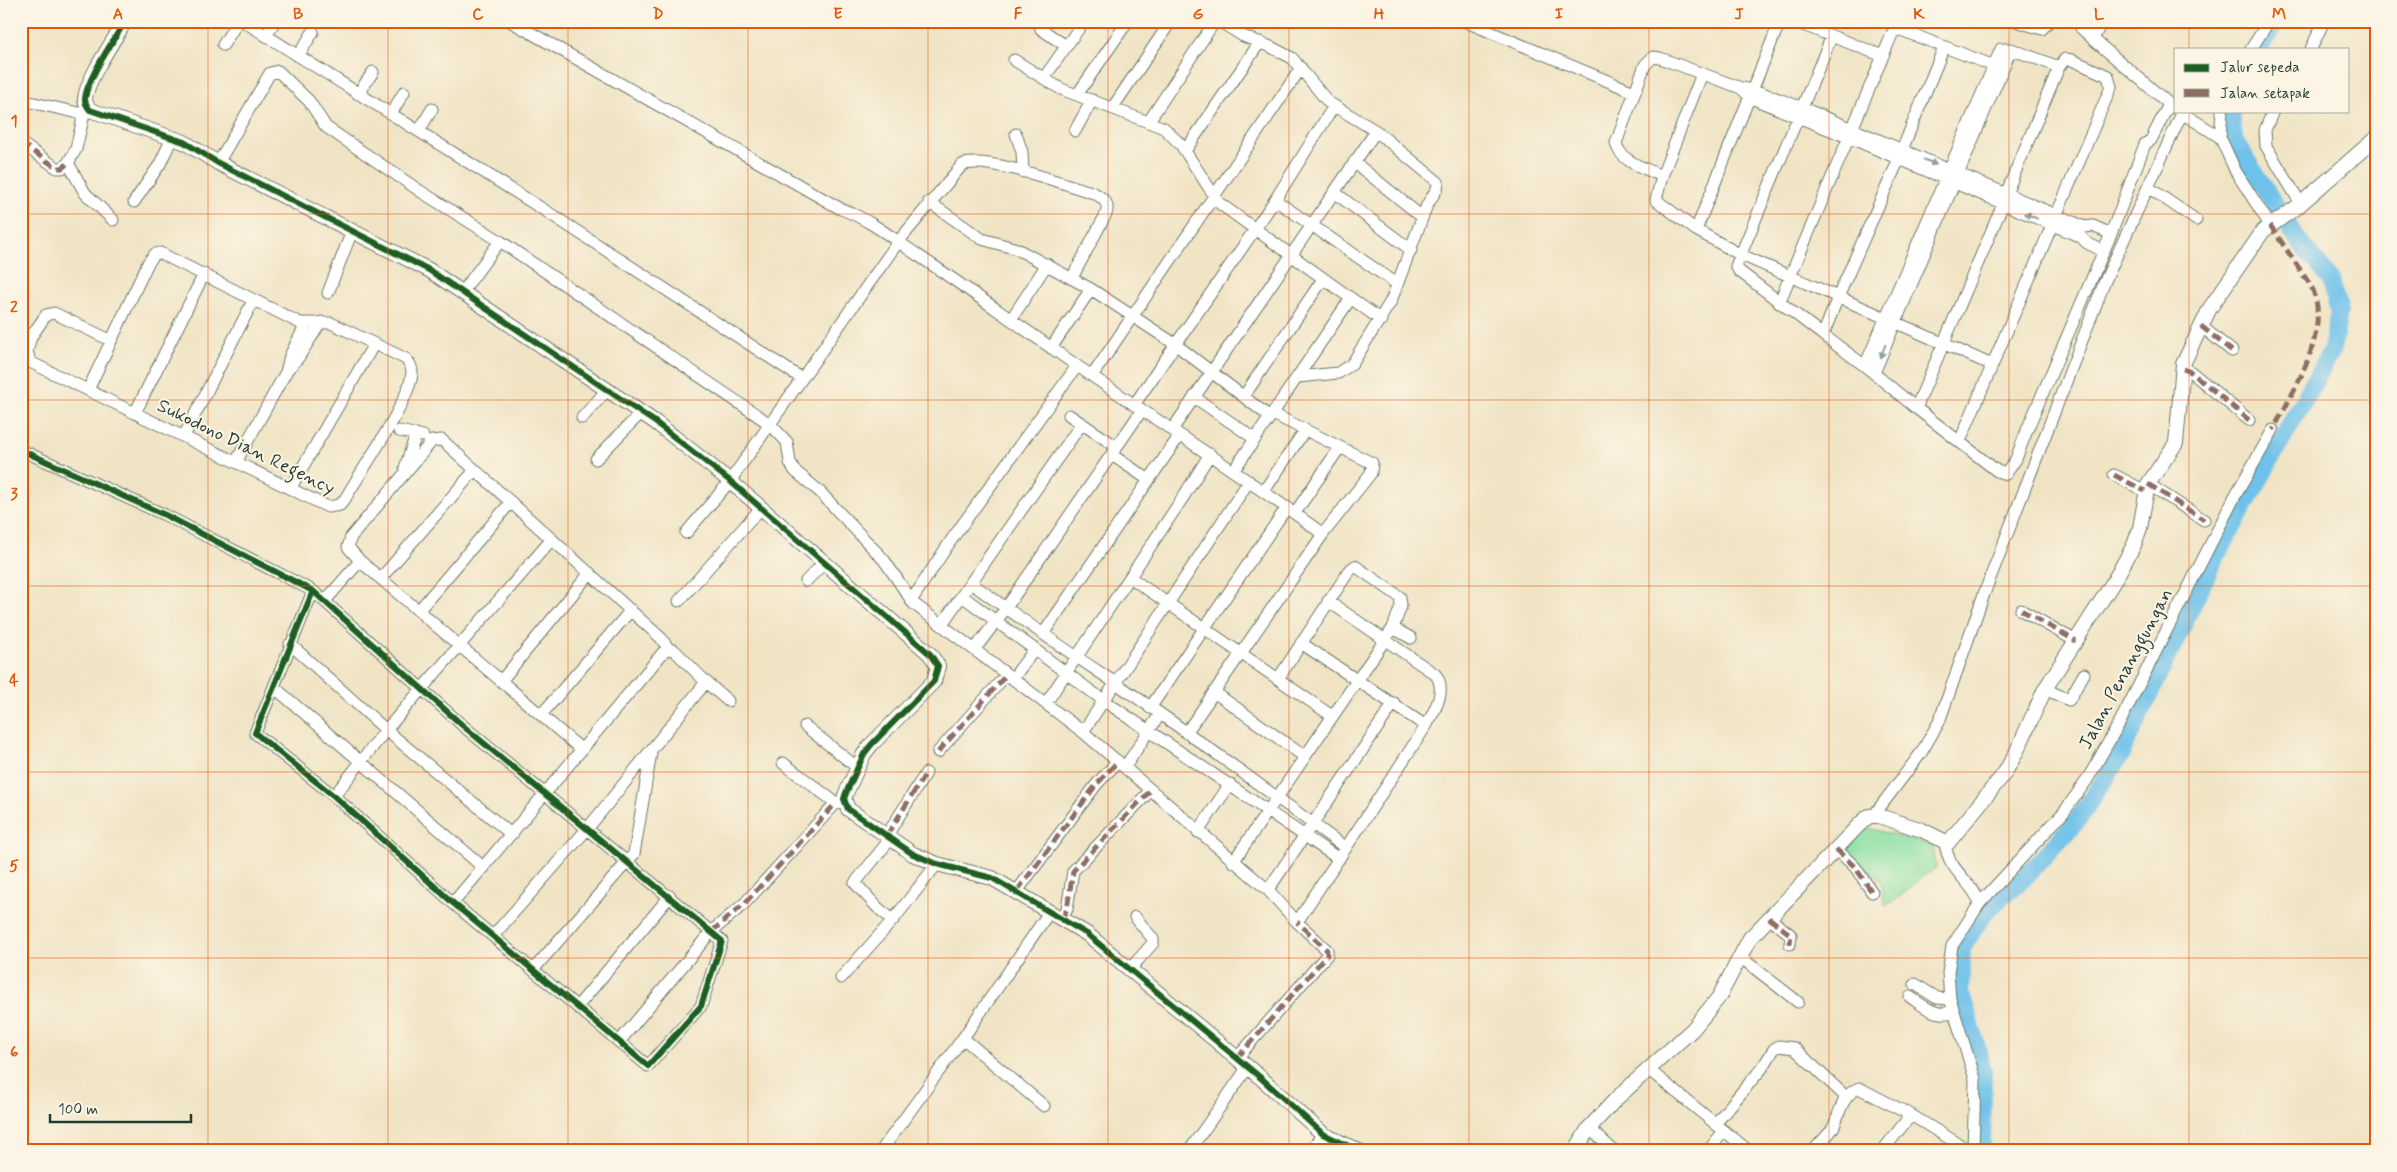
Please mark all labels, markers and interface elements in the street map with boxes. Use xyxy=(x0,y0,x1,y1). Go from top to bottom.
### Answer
text: A xyxy=(113,4,123,25)
text: B xyxy=(293,4,303,25)
text: C xyxy=(472,4,484,25)
text: D xyxy=(652,4,664,25)
text: E xyxy=(833,4,843,25)
text: F xyxy=(1014,4,1023,25)
text: G xyxy=(1193,4,1204,25)
text: H xyxy=(1374,4,1385,25)
text: I xyxy=(1555,4,1564,25)
text: J xyxy=(1734,4,1744,25)
text: K xyxy=(1913,4,1925,25)
text: L xyxy=(2094,4,2105,25)
text: M xyxy=(2272,4,2286,25)
legend xyxy=(2174,48,2350,112)
text: Jalur sepeda xyxy=(2220,58,2300,78)
text: Jalan setapak xyxy=(2220,84,2310,104)
text: 1 xyxy=(10,111,18,132)
one-way arrow xyxy=(1923,158,1937,166)
one-way arrow xyxy=(2024,211,2038,219)
text: 2 xyxy=(10,297,18,318)
one-way arrow xyxy=(1879,344,1886,359)
street label: Sukodono Dian Regency xyxy=(152,393,339,504)
text: 3 xyxy=(10,484,18,505)
street label: Jalan Penanggungan xyxy=(2073,584,2182,755)
text: 4 xyxy=(9,670,19,691)
text: 5 xyxy=(9,856,19,877)
text: 6 xyxy=(10,1042,18,1063)
scale bar xyxy=(50,1092,191,1124)
text: 100 m xyxy=(58,1100,98,1120)

